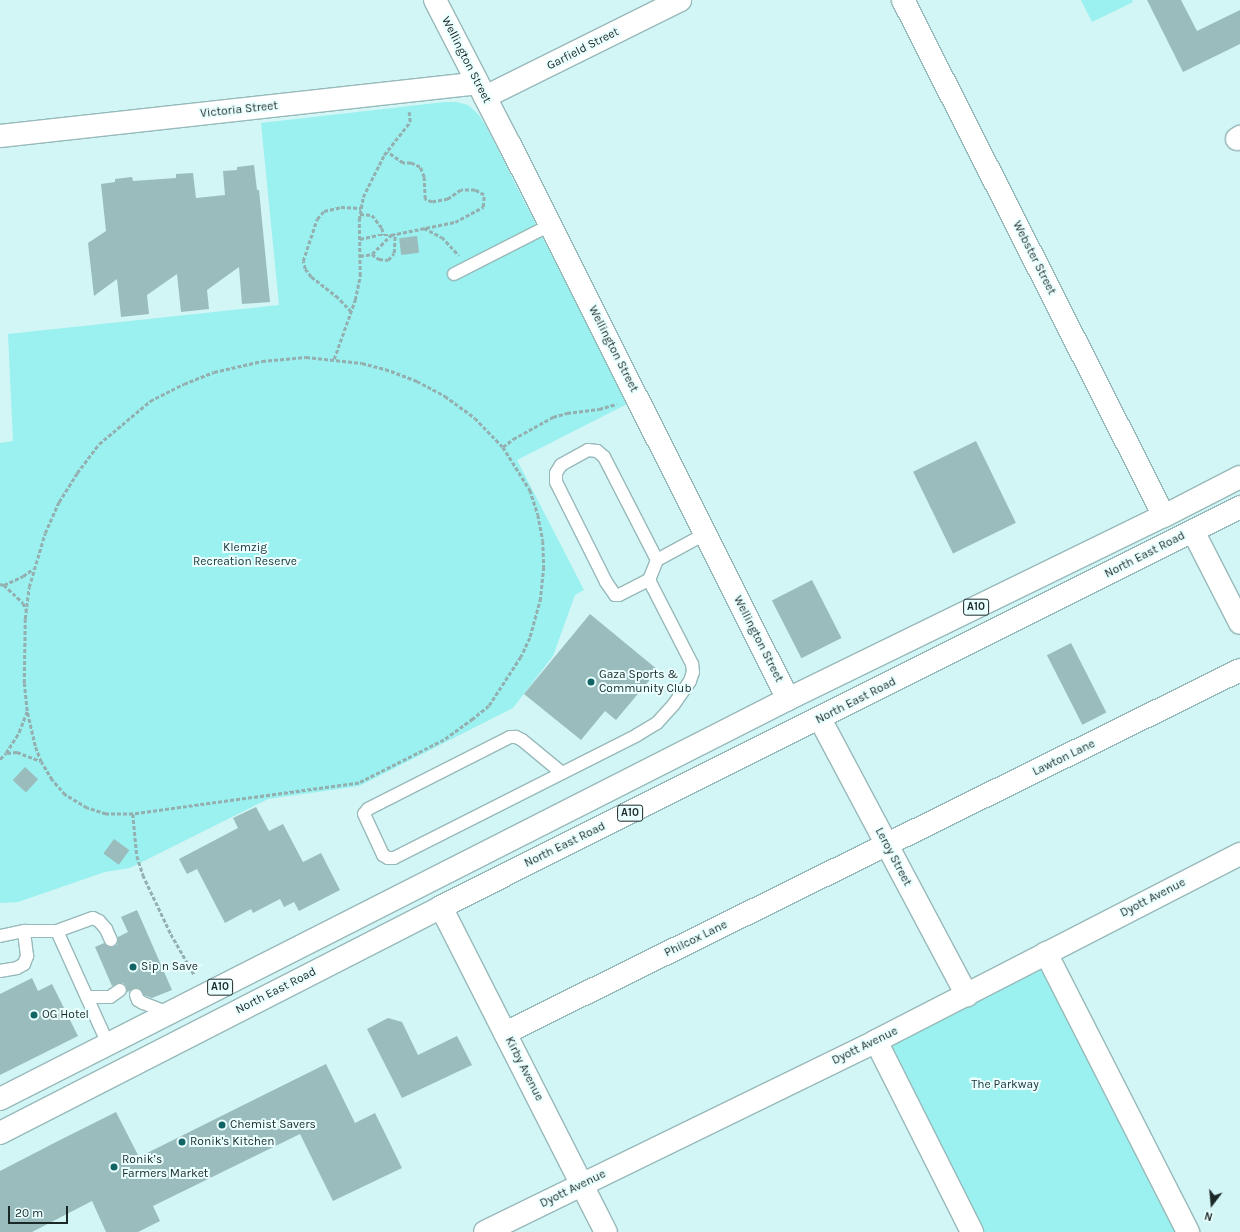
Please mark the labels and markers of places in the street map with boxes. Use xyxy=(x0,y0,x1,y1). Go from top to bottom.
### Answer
place label: Gaza Sports & Community Club xyxy=(599,668,691,696)
marker: Gaza Sports & Community Club xyxy=(586,677,596,687)
place label: Sip n Save xyxy=(141,960,198,974)
marker: Sip n Save xyxy=(128,962,138,972)
place label: OG Hotel xyxy=(42,1008,89,1022)
marker: OG Hotel xyxy=(29,1010,39,1020)
place label: Chemist Savers xyxy=(230,1118,316,1132)
marker: Chemist Savers xyxy=(217,1120,227,1130)
place label: Ronik's Kitchen xyxy=(190,1135,274,1149)
marker: Ronik's Kitchen xyxy=(177,1137,187,1147)
place label: Ronik’s Farmers Market xyxy=(122,1153,208,1181)
marker: Ronik’s Farmers Market xyxy=(109,1162,119,1172)

